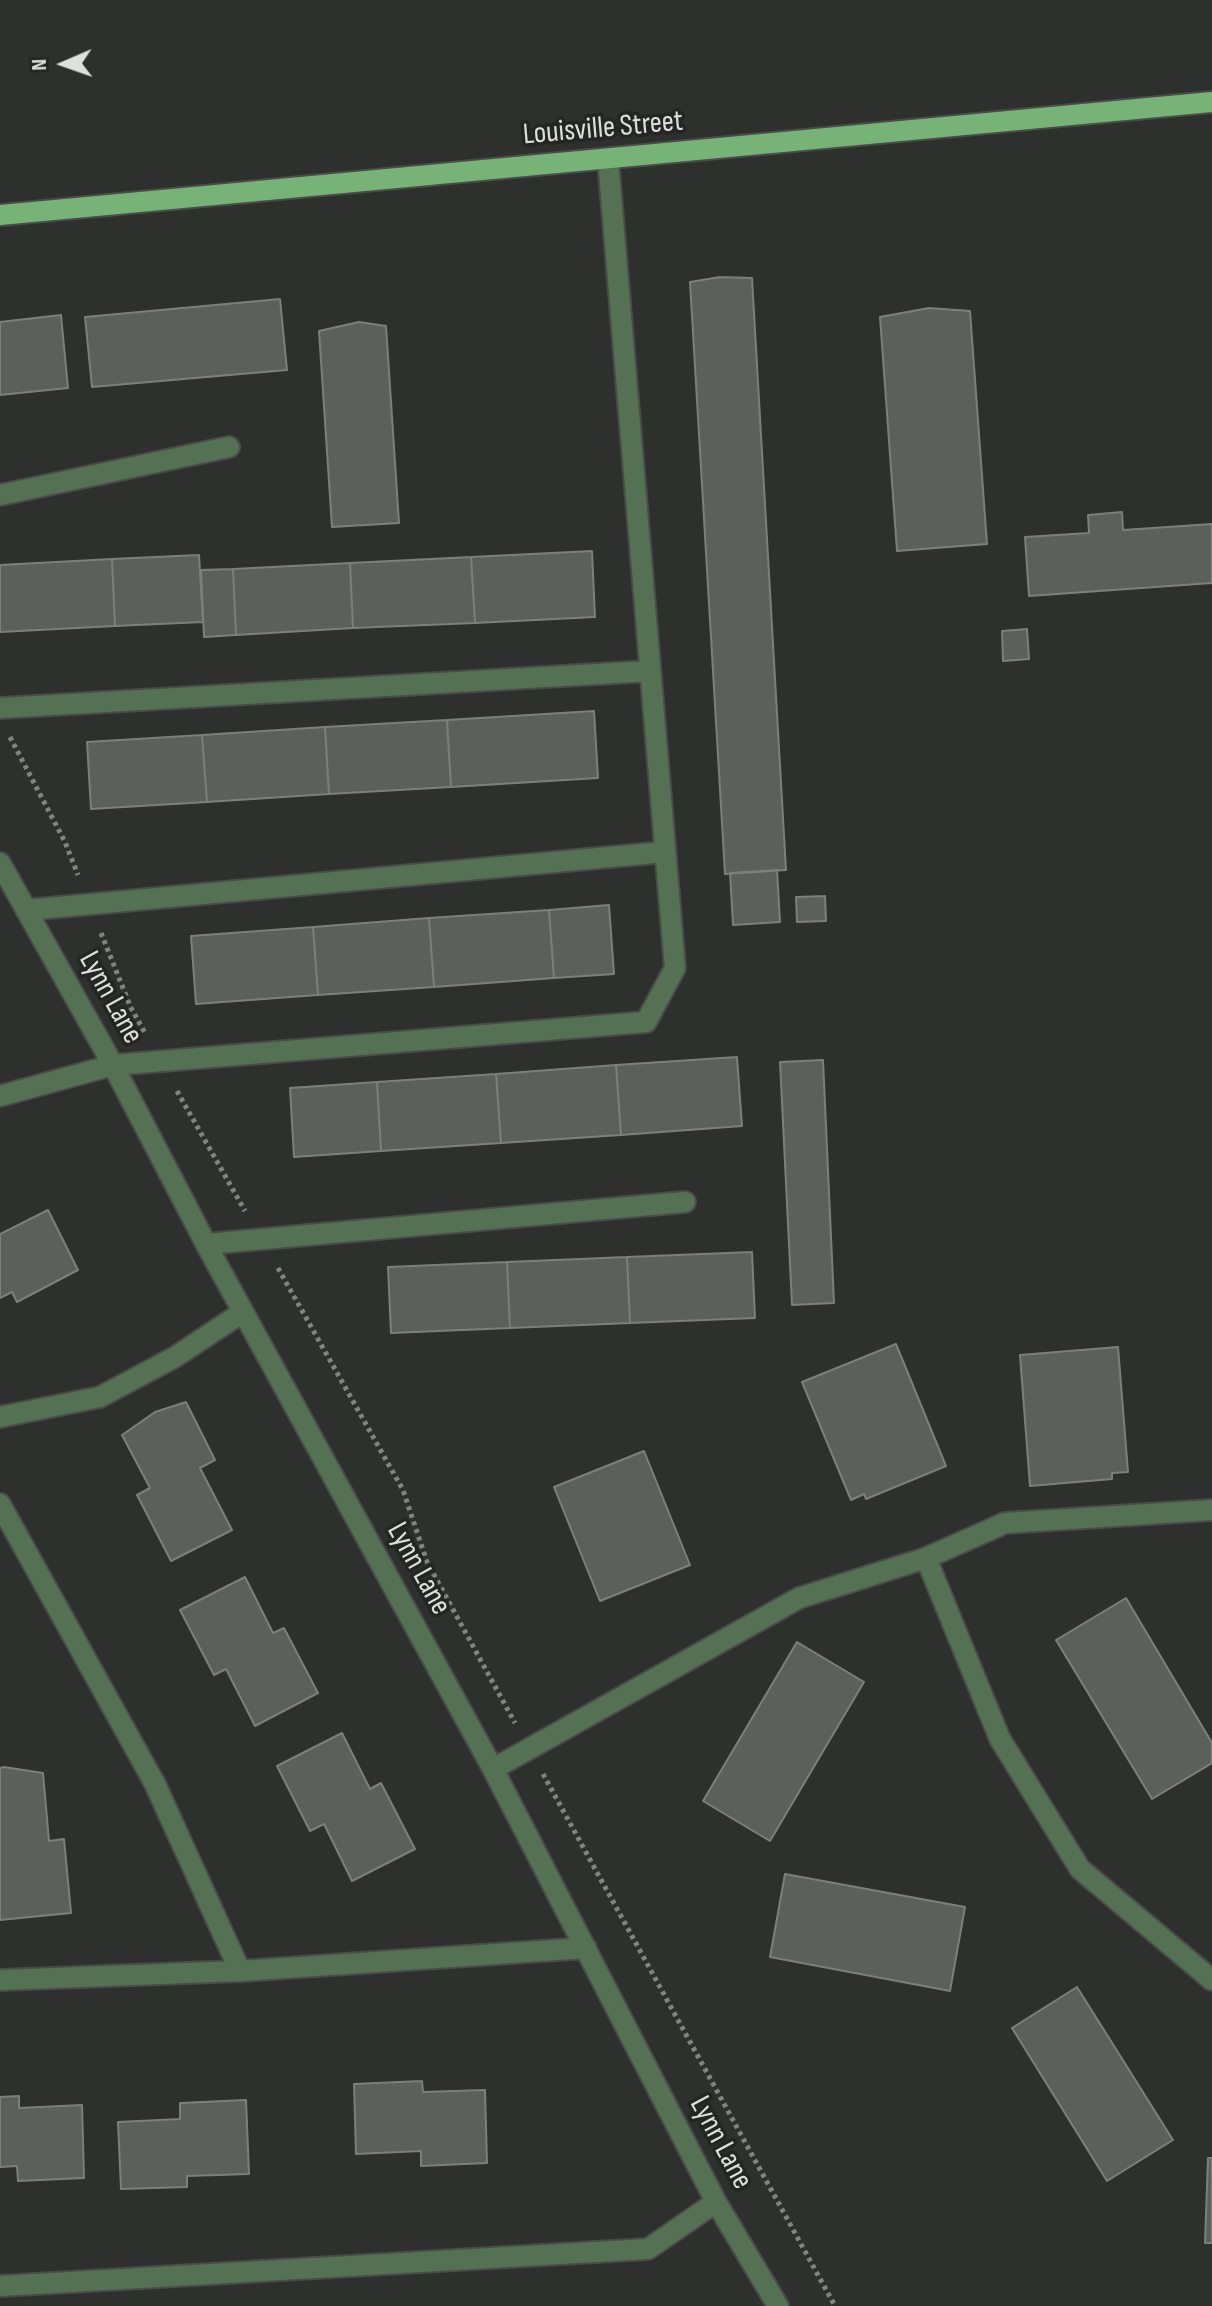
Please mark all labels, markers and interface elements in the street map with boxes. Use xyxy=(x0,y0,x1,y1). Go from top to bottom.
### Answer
north arrow xyxy=(24,24,104,104)
text: N xyxy=(26,59,53,71)
street label: Louisville Street xyxy=(521,104,685,154)
street label: Lynn Lane xyxy=(70,946,150,1050)
street label: Lynn Lane xyxy=(378,1517,458,1621)
street label: Lynn Lane xyxy=(681,2090,759,2196)

